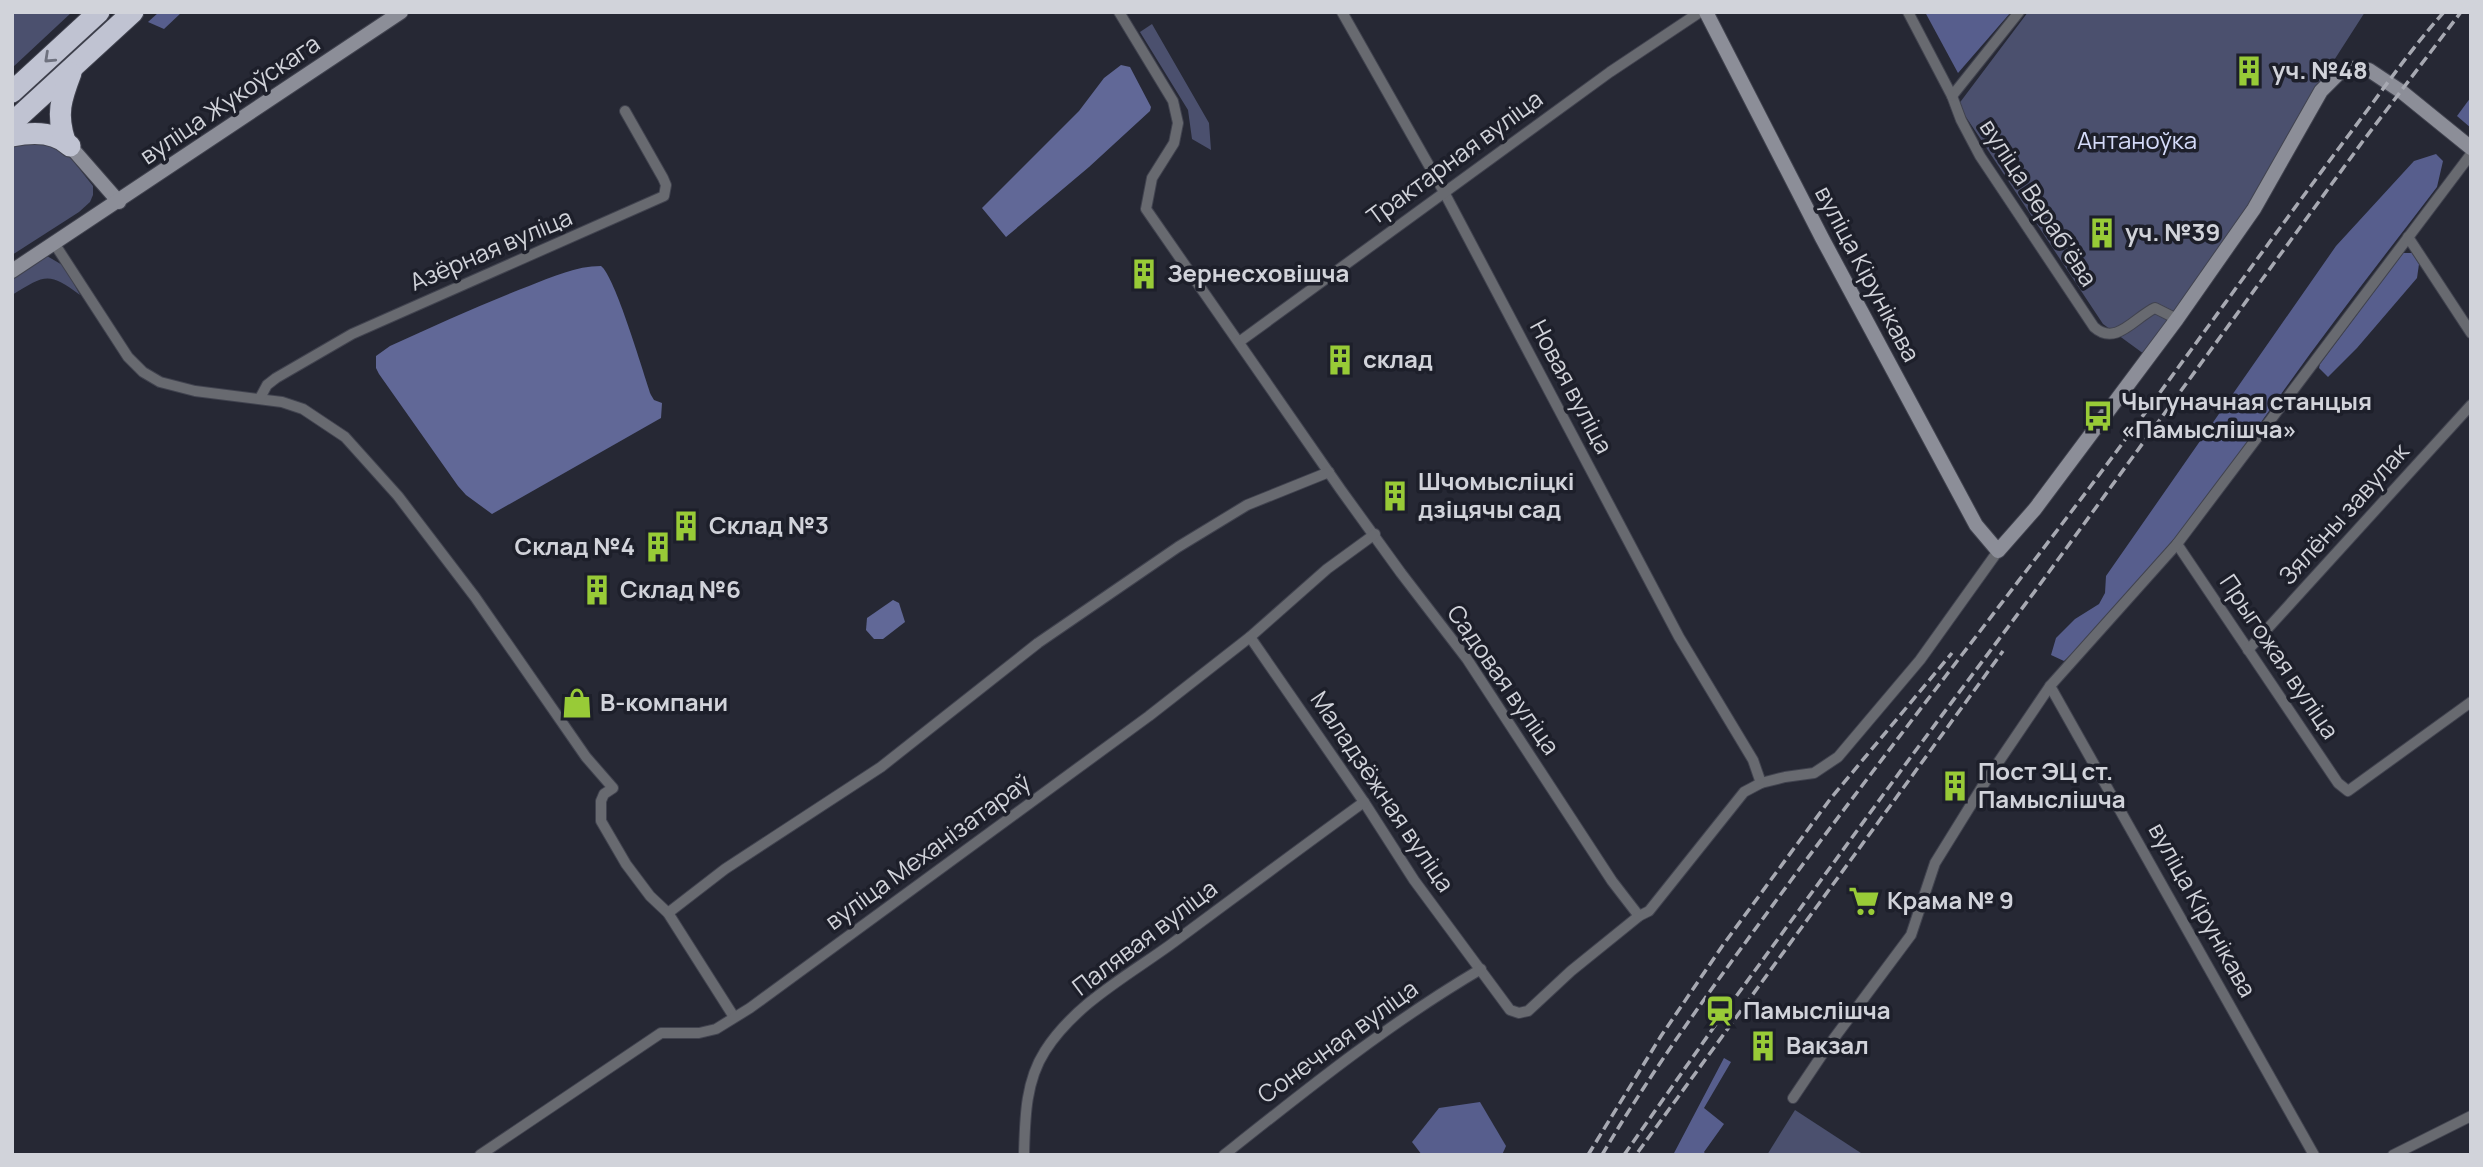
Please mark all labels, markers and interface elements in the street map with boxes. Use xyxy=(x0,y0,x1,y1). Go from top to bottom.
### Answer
street label: вуліца Жукоўскага xyxy=(133,26,326,171)
one-way arrow xyxy=(44,50,57,62)
place label: уч. №48 xyxy=(2272,53,2368,86)
building icon: уч. №48 xyxy=(2232,54,2266,88)
street label: Трактарная вуліца xyxy=(1359,82,1549,232)
street label: вуліца Верабʼёва xyxy=(1973,112,2106,292)
park label: Антаноўка xyxy=(2077,123,2197,156)
street label: вуліца Кірунікава xyxy=(1808,180,1929,367)
street label: Азёрная вуліца xyxy=(404,199,577,298)
place label: уч. №39 xyxy=(2125,215,2220,248)
building icon: уч. №39 xyxy=(2085,216,2119,250)
place label: Зернесховішча xyxy=(1167,256,1349,289)
building icon: Зернесховішча xyxy=(1127,257,1161,291)
street label: Новая вуліца xyxy=(1523,313,1622,459)
place label: склад xyxy=(1363,342,1433,375)
building icon: склад xyxy=(1323,343,1357,377)
place label: Чыгуначная станцыя «Памыслішча» xyxy=(2121,384,2372,445)
bus stop icon: Чыгуначная станцыя «Памыслішча» xyxy=(2081,399,2115,433)
street label: Зялёны завулак xyxy=(2270,434,2416,591)
place label: Шчомысліцкі дзіцячы сад xyxy=(1418,464,1574,525)
building icon: Шчомысліцкі дзіцячы сад xyxy=(1378,479,1412,513)
place label: Склад №3 xyxy=(709,508,829,541)
building icon: Склад №3 xyxy=(669,509,703,543)
place label: Склад №4 xyxy=(514,529,635,562)
building icon: Склад №4 xyxy=(641,530,675,564)
street label: Прыгожая вуліца xyxy=(2213,567,2348,745)
place label: Склад №6 xyxy=(620,572,741,605)
building icon: Склад №6 xyxy=(580,573,614,607)
street label: Садовая вуліца xyxy=(1440,598,1568,761)
street label: Маладзёжная вуліца xyxy=(1304,684,1463,898)
place label: В-компани xyxy=(600,685,728,718)
shop icon: В-компани xyxy=(560,686,594,720)
place label: Пост ЭЦ ст. Памыслішча xyxy=(1978,754,2126,815)
street label: вуліца Механізатараў xyxy=(818,765,1037,937)
building icon: Пост ЭЦ ст. Памыслішча xyxy=(1938,769,1972,803)
street label: вуліца Кірунікава xyxy=(2142,816,2265,1002)
street label: Палявая вуліца xyxy=(1065,871,1223,1002)
place label: Крама № 9 xyxy=(1887,883,2014,916)
supermarket icon: Крама № 9 xyxy=(1847,884,1881,918)
street label: Сонечная вуліца xyxy=(1250,971,1424,1110)
place label: Памыслішча xyxy=(1743,993,1891,1026)
station icon: Памыслішча xyxy=(1703,994,1737,1028)
place label: Вакзал xyxy=(1786,1028,1869,1061)
building icon: Вакзал xyxy=(1746,1029,1780,1063)

